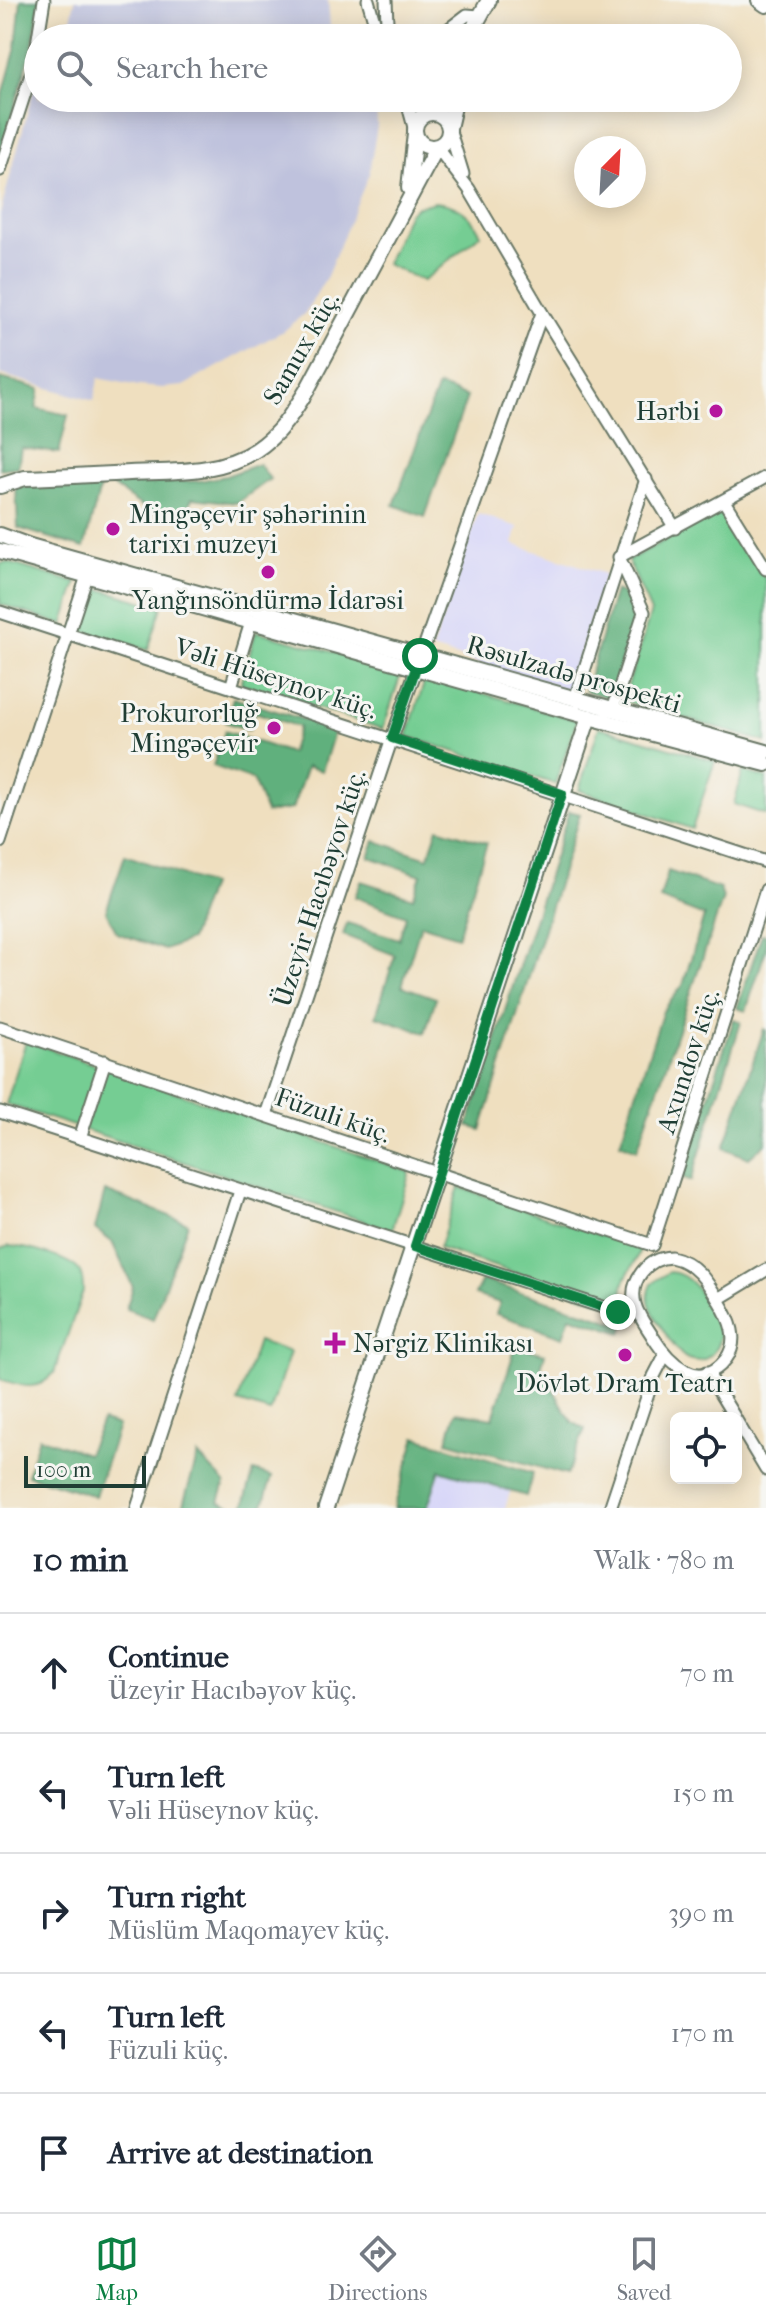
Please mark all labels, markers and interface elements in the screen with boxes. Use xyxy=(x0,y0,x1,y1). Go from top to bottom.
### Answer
search box xyxy=(24,24,742,112)
icon: search xyxy=(52,46,96,90)
text: Search here xyxy=(116,51,268,86)
north arrow xyxy=(574,136,646,208)
street label: Samux küç. xyxy=(257,286,346,410)
place label: Hərbi xyxy=(636,396,700,427)
marker: Hərbi xyxy=(707,402,725,420)
place label: Mingəçevir şəhərinin tarixi muzeyi xyxy=(129,499,366,560)
marker: Mingəçevir şəhərinin tarixi muzeyi xyxy=(104,520,122,538)
marker: Yanğınsöndürmə İdarəsi xyxy=(259,563,277,581)
place label: Yanğınsöndürmə İdarəsi xyxy=(131,584,404,616)
street label: Rəsulzadə prospekti xyxy=(463,629,685,720)
street label: Vəli Hüseynov küç. xyxy=(170,631,381,726)
route start xyxy=(402,638,438,674)
place label: Prokurorluğ Mingəçevir xyxy=(120,698,259,759)
marker: Prokurorluğ Mingəçevir xyxy=(265,719,283,737)
street label: Üzeyir Hacıbəyov küç. xyxy=(266,765,373,1011)
street label: Axundov küç. xyxy=(650,985,726,1138)
street label: Füzuli küç. xyxy=(271,1081,395,1150)
route end xyxy=(600,1294,636,1330)
place label: Nərgiz Klinikası xyxy=(353,1328,534,1359)
marker: Nərgiz Klinikası xyxy=(324,1332,346,1354)
marker: Dövlət Dram Teatrı xyxy=(616,1346,634,1364)
place label: Dövlət Dram Teatrı xyxy=(516,1368,734,1399)
map controls xyxy=(670,1412,742,1484)
button: locate xyxy=(670,1412,742,1484)
scale bar xyxy=(24,1452,146,1488)
text: 100 m xyxy=(36,1457,91,1483)
text: 10 min xyxy=(32,1540,128,1580)
text: Walk · 780 m xyxy=(594,1545,734,1576)
text: Continue xyxy=(108,1640,229,1675)
icon: ahead xyxy=(32,1651,76,1695)
text: 70 m xyxy=(680,1658,734,1689)
text: Üzeyir Hacıbəyov küç. xyxy=(108,1675,356,1706)
text: Turn left xyxy=(108,1760,225,1795)
icon: left xyxy=(32,1771,76,1815)
text: 150 m xyxy=(672,1778,734,1809)
text: Vəli Hüseynov küç. xyxy=(108,1795,319,1826)
text: Turn right xyxy=(108,1880,246,1915)
icon: right xyxy=(32,1891,76,1935)
text: 390 m xyxy=(668,1898,734,1929)
text: Müslüm Maqomayev küç. xyxy=(108,1915,389,1946)
text: Turn left xyxy=(108,2000,225,2035)
icon: left xyxy=(32,2011,76,2055)
text: 170 m xyxy=(671,2018,734,2049)
text: Füzuli küç. xyxy=(108,2035,228,2066)
icon: arrive xyxy=(32,2131,76,2175)
text: Arrive at destination xyxy=(108,2136,373,2171)
tab: Map xyxy=(95,2232,139,2306)
tab: Directions xyxy=(328,2232,427,2306)
tab: Saved xyxy=(617,2232,671,2306)

